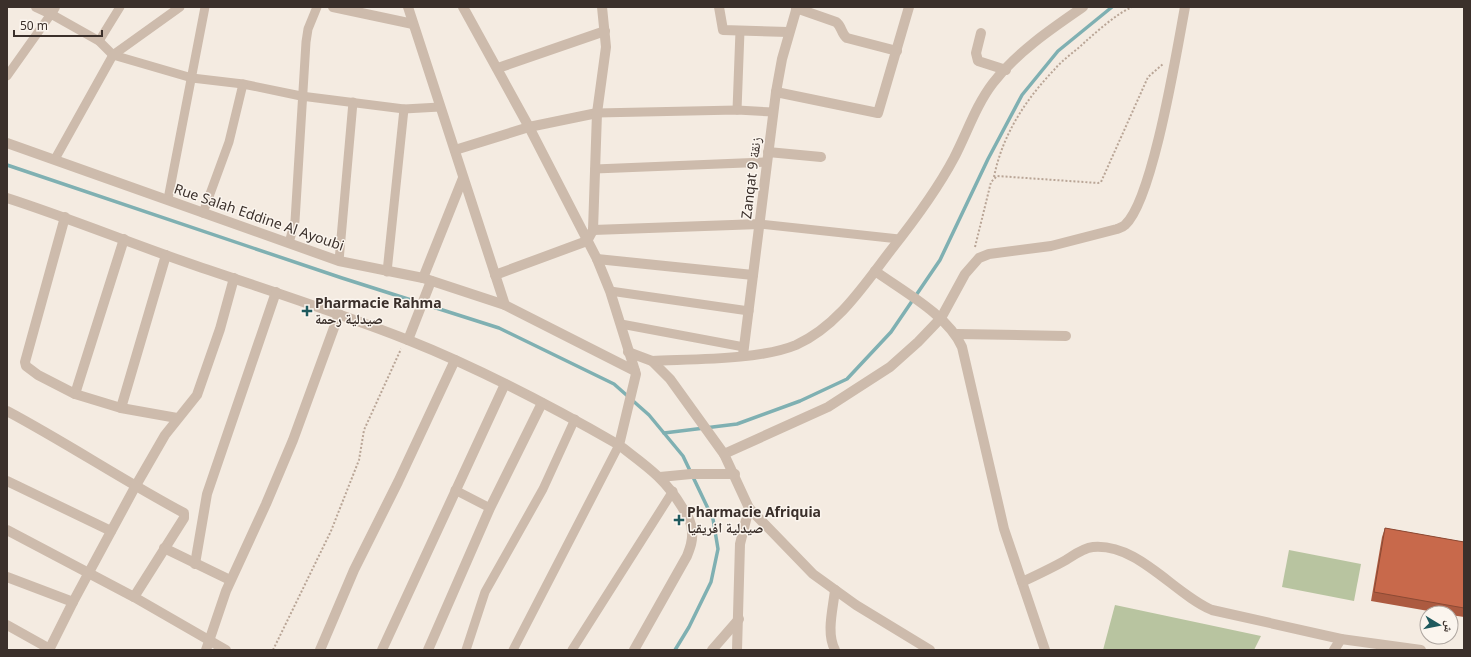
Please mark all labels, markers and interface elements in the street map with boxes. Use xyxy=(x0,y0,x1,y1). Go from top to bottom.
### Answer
scale bar xyxy=(14,12,102,38)
text: 50 m xyxy=(20,17,48,34)
street label: Zanqat 9 زنقة xyxy=(736,136,765,220)
street label: Rue Salah Eddine Al Ayoubi xyxy=(172,178,347,255)
place label: Pharmacie Rahma صيدلية رحمة xyxy=(315,293,442,328)
marker: Pharmacie Rahma صيدلية رحمة xyxy=(302,306,312,316)
place label: Pharmacie Afriquia صيدلية افريقيا xyxy=(687,502,821,537)
marker: Pharmacie Afriquia صيدلية افريقيا xyxy=(674,515,684,525)
north arrow xyxy=(1419,605,1459,645)
text: ش xyxy=(1440,620,1458,634)

